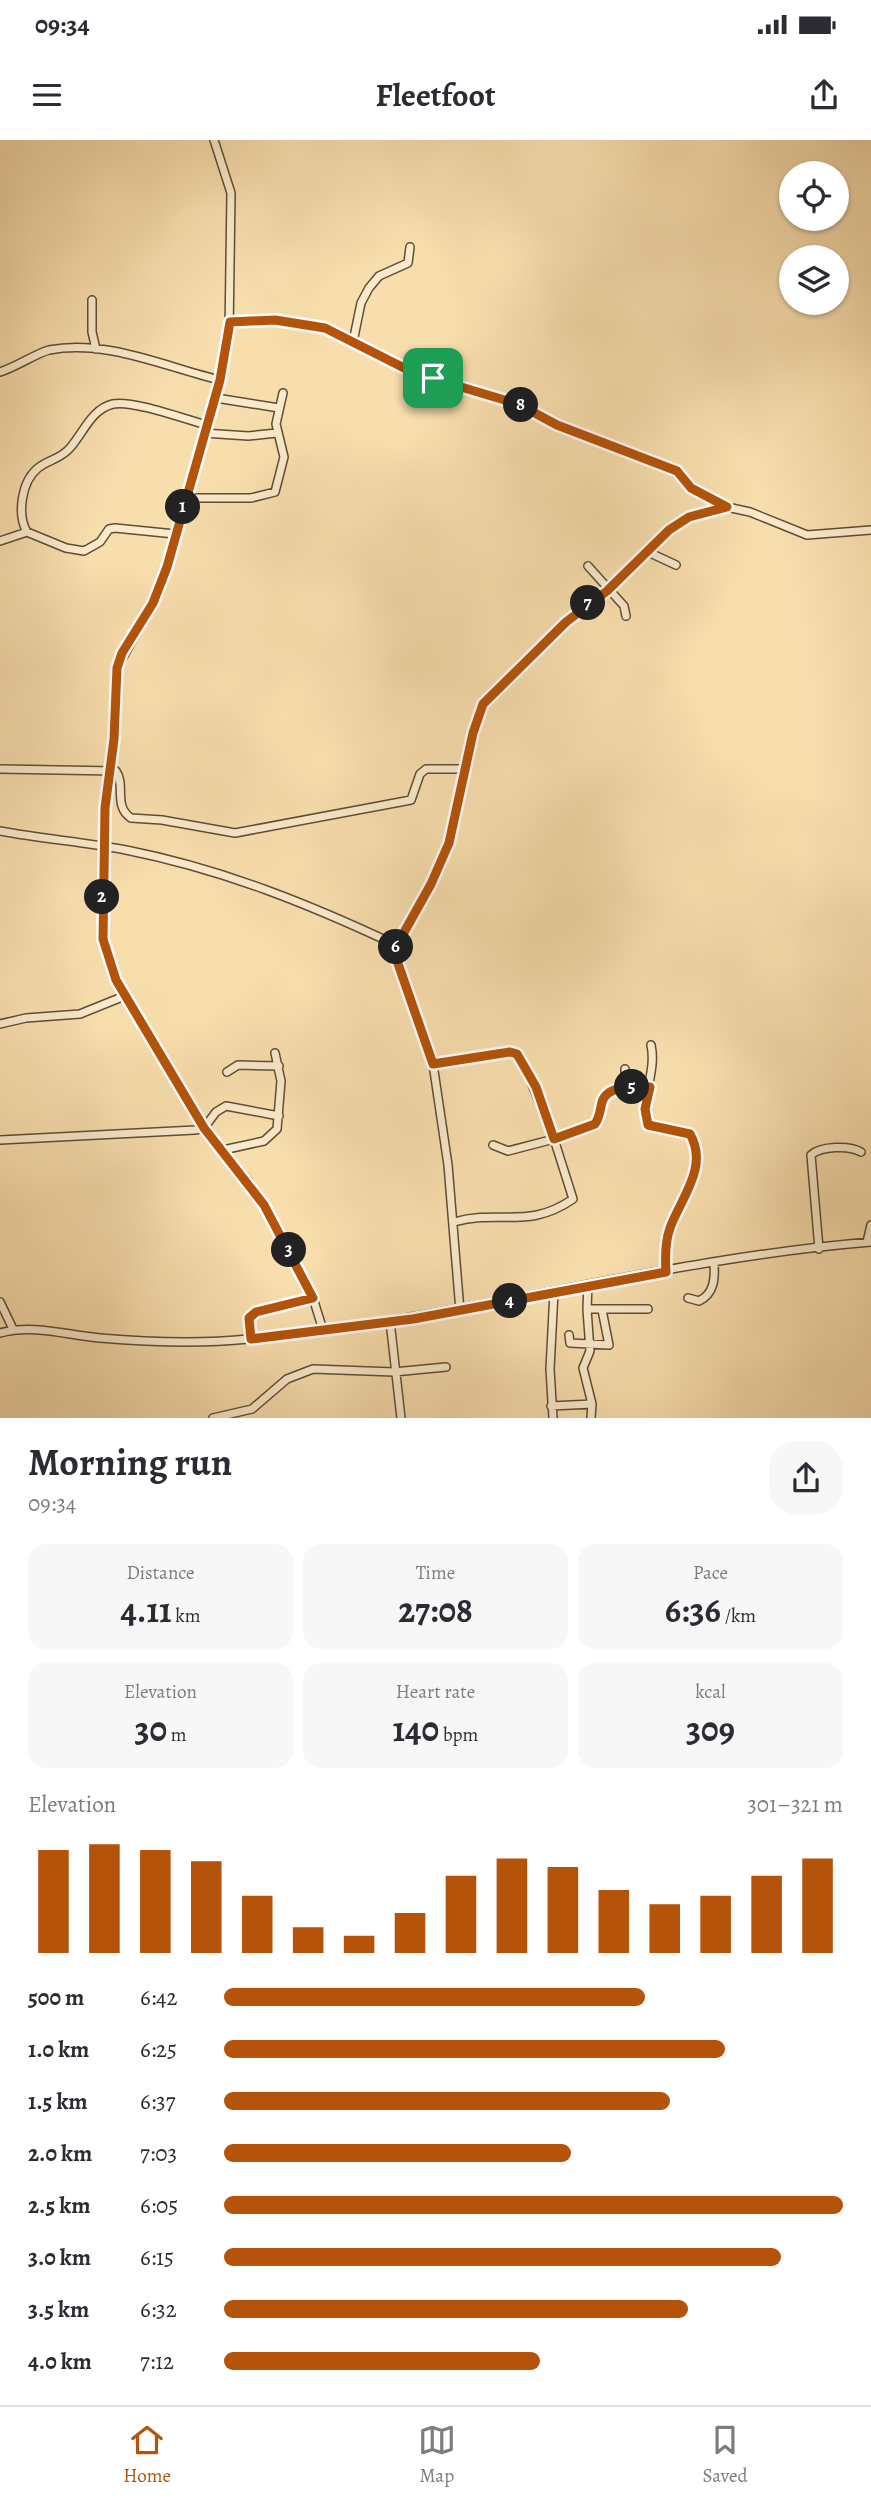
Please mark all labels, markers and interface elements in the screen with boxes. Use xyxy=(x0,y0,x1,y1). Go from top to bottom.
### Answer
text: 09:34 xyxy=(35,7,90,42)
text: Fleetfoot xyxy=(375,73,496,117)
icon: menu xyxy=(28,76,66,114)
icon: share xyxy=(805,76,843,114)
map controls xyxy=(779,161,849,315)
button: locate xyxy=(779,161,849,231)
button: layers xyxy=(779,245,849,315)
pin xyxy=(403,348,463,408)
icon: arrive xyxy=(414,359,452,397)
pin: 8 xyxy=(504,387,538,422)
text: 8 xyxy=(516,391,525,417)
pin: 1 xyxy=(166,490,200,524)
text: 1 xyxy=(179,493,186,519)
pin: 7 xyxy=(570,586,606,620)
text: 7 xyxy=(583,589,592,615)
pin: 2 xyxy=(84,880,119,914)
text: 2 xyxy=(97,883,106,909)
pin: 6 xyxy=(378,930,414,964)
text: 6 xyxy=(391,933,400,959)
pin: 5 xyxy=(614,1070,650,1104)
text: 5 xyxy=(627,1073,636,1099)
pin: 3 xyxy=(272,1232,306,1268)
text: 3 xyxy=(284,1236,293,1262)
pin: 4 xyxy=(492,1284,528,1318)
text: 4 xyxy=(505,1287,514,1313)
text: Morning run xyxy=(28,1436,232,1488)
button: share xyxy=(769,1441,843,1515)
text: 09:34 xyxy=(28,1488,76,1519)
text: Distance xyxy=(126,1560,195,1586)
text: Time xyxy=(416,1560,455,1586)
text: Pace xyxy=(693,1560,728,1586)
text: 4.11 xyxy=(120,1586,172,1634)
text: 27:08 xyxy=(398,1586,473,1634)
text: 6:36 xyxy=(665,1586,721,1634)
text: km xyxy=(172,1603,201,1629)
text: /km xyxy=(721,1603,756,1629)
text: Elevation xyxy=(124,1679,197,1705)
text: Heart rate xyxy=(396,1679,475,1705)
text: kcal xyxy=(695,1679,726,1705)
text: 30 xyxy=(134,1705,167,1753)
text: 140 xyxy=(393,1705,439,1753)
text: 309 xyxy=(686,1705,735,1753)
text: m xyxy=(167,1722,187,1748)
text: bpm xyxy=(439,1722,478,1748)
text: Elevation xyxy=(28,1789,116,1820)
text: 301–321 m xyxy=(747,1789,843,1820)
text: 500 m xyxy=(28,1982,84,2013)
text: 6:42 xyxy=(140,1982,177,2013)
text: 1.0 km xyxy=(28,2034,89,2065)
text: 6:25 xyxy=(140,2034,177,2065)
text: 1.5 km xyxy=(28,2086,88,2117)
text: 6:37 xyxy=(140,2086,175,2117)
text: 2.0 km xyxy=(28,2138,92,2169)
text: 7:03 xyxy=(140,2138,177,2169)
text: 2.5 km xyxy=(28,2190,90,2221)
text: 6:05 xyxy=(140,2190,178,2221)
text: 3.0 km xyxy=(28,2242,91,2273)
text: 6:15 xyxy=(140,2242,174,2273)
text: 3.5 km xyxy=(28,2294,89,2325)
text: 6:32 xyxy=(140,2294,177,2325)
text: 4.0 km xyxy=(28,2346,92,2377)
text: 7:12 xyxy=(140,2346,174,2377)
tab: Home xyxy=(123,2421,171,2489)
tab: Map xyxy=(418,2421,456,2489)
tab: Saved xyxy=(703,2421,748,2489)

